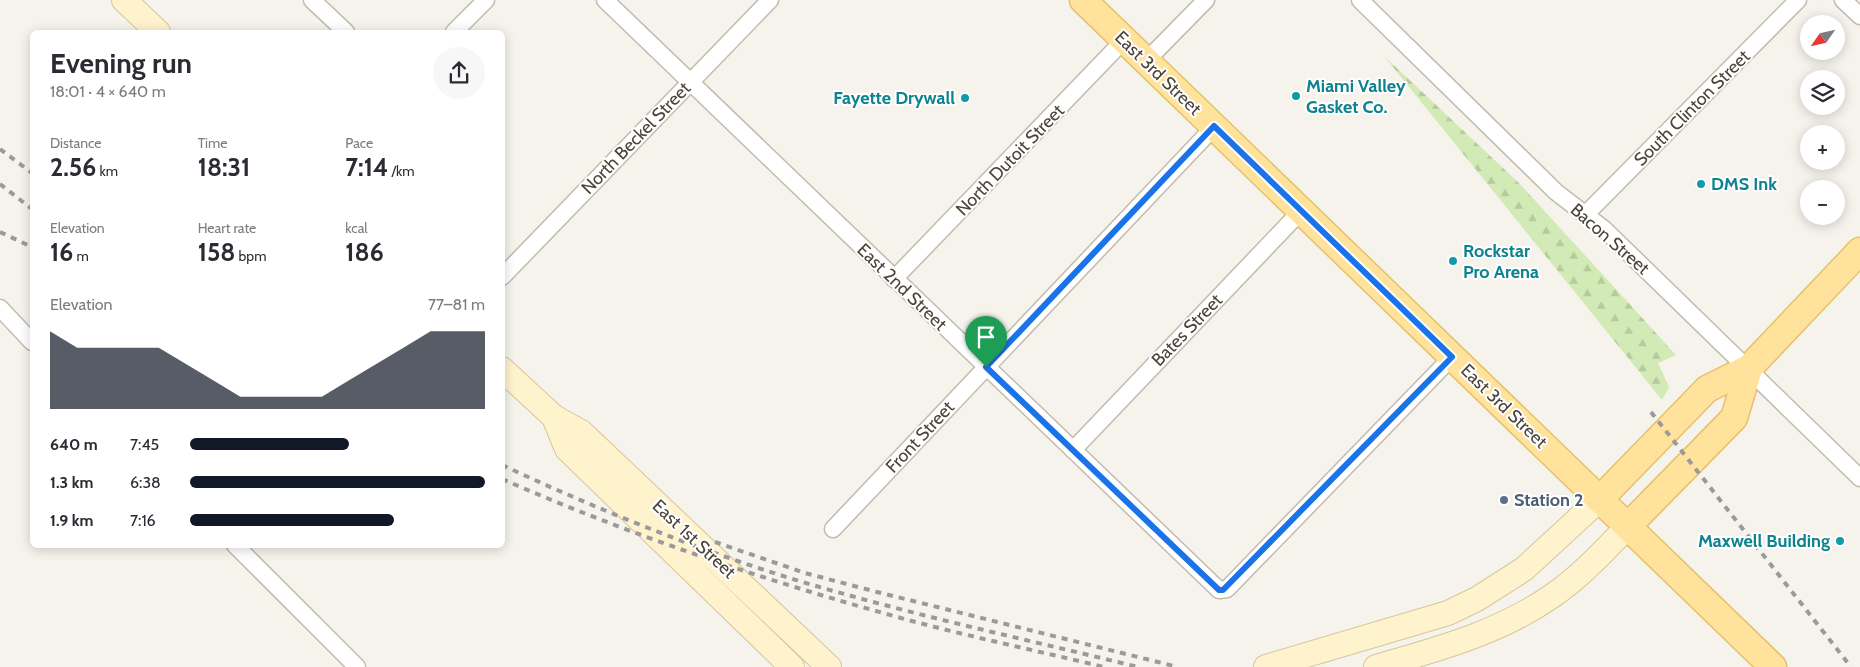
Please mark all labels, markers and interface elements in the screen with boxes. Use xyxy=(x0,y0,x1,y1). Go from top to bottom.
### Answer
north arrow xyxy=(1800,15,1845,60)
map controls xyxy=(1800,15,1845,225)
street label: East 3rd Street xyxy=(1110,26,1206,120)
street label: South Clinton Street xyxy=(1629,45,1755,171)
text: Evening run xyxy=(50,46,192,80)
button: share xyxy=(433,47,485,99)
button: layers xyxy=(1800,70,1845,115)
place label: Miami Valley Gasket Co. xyxy=(1306,75,1406,118)
street label: North Beckel Street xyxy=(577,77,695,199)
text: 18:01 · 4 × 640 m xyxy=(50,82,166,101)
place label: Fayette Drywall xyxy=(833,87,955,109)
marker: Miami Valley Gasket Co. xyxy=(1290,90,1302,102)
marker: Fayette Drywall xyxy=(959,92,971,104)
street label: North Dutoit Street xyxy=(951,100,1069,220)
button: + xyxy=(1800,125,1845,170)
text: Distance xyxy=(50,134,102,152)
text: Time xyxy=(198,134,227,152)
text: Pace xyxy=(345,134,373,152)
text: 2.56 xyxy=(50,152,96,182)
text: 18:31 xyxy=(198,152,250,182)
text: 7:14 xyxy=(345,152,388,182)
text: km xyxy=(96,162,118,180)
text: /km xyxy=(388,162,415,180)
place label: DMS Ink xyxy=(1711,173,1777,195)
marker: DMS Ink xyxy=(1695,178,1707,190)
button: − xyxy=(1800,180,1845,225)
street label: Bacon Street xyxy=(1566,199,1654,279)
text: Elevation xyxy=(50,219,105,237)
text: Heart rate xyxy=(198,219,256,237)
text: kcal xyxy=(345,219,368,237)
text: 16 xyxy=(50,237,73,267)
text: 158 xyxy=(198,237,235,267)
text: 186 xyxy=(345,237,384,267)
street label: East 2nd Street xyxy=(853,239,951,335)
place label: Rockstar Pro Arena xyxy=(1463,240,1539,283)
text: m xyxy=(73,247,89,265)
text: bpm xyxy=(235,247,266,265)
marker: Rockstar Pro Arena xyxy=(1447,255,1459,267)
street label: Bates Street xyxy=(1147,289,1227,371)
text: Elevation xyxy=(50,295,113,314)
text: 77–81 m xyxy=(428,295,485,314)
pin xyxy=(965,316,1007,367)
icon: arrive xyxy=(972,323,1000,351)
street label: East 3rd Street xyxy=(1456,359,1552,453)
street label: Front Street xyxy=(881,396,959,478)
text: 640 m xyxy=(50,435,98,454)
text: 7:45 xyxy=(130,435,159,454)
text: 1.3 km xyxy=(50,473,93,492)
text: 6:38 xyxy=(130,473,161,492)
place label: Station 2 xyxy=(1514,489,1584,511)
marker: Station 2 xyxy=(1498,494,1510,506)
street label: East 1st Street xyxy=(648,495,740,583)
text: 1.9 km xyxy=(50,511,93,530)
text: 7:16 xyxy=(130,511,156,530)
place label: Maxwell Building xyxy=(1698,530,1830,552)
marker: Maxwell Building xyxy=(1834,535,1846,547)

